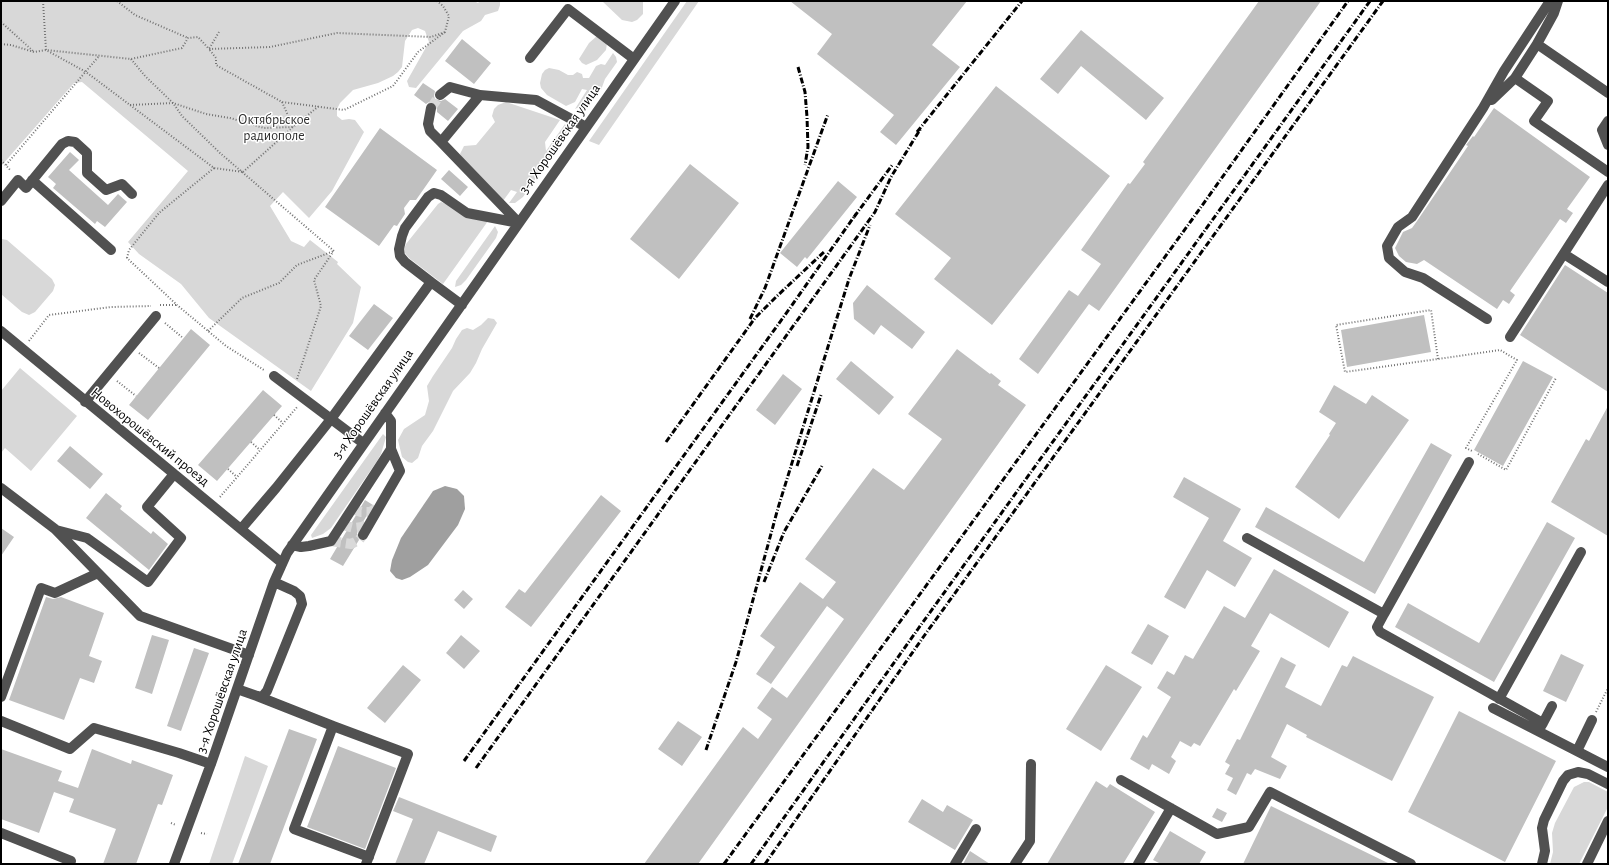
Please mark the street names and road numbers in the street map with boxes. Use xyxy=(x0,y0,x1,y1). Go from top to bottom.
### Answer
street label: 3-я Хорошёвская улица xyxy=(516,81,604,197)
street label: 3-я Хорошёвская улица xyxy=(329,346,417,462)
street label: Новохорошёвский проезд xyxy=(87,384,213,490)
street label: 3-я Хорошёвская улица xyxy=(193,627,251,755)

